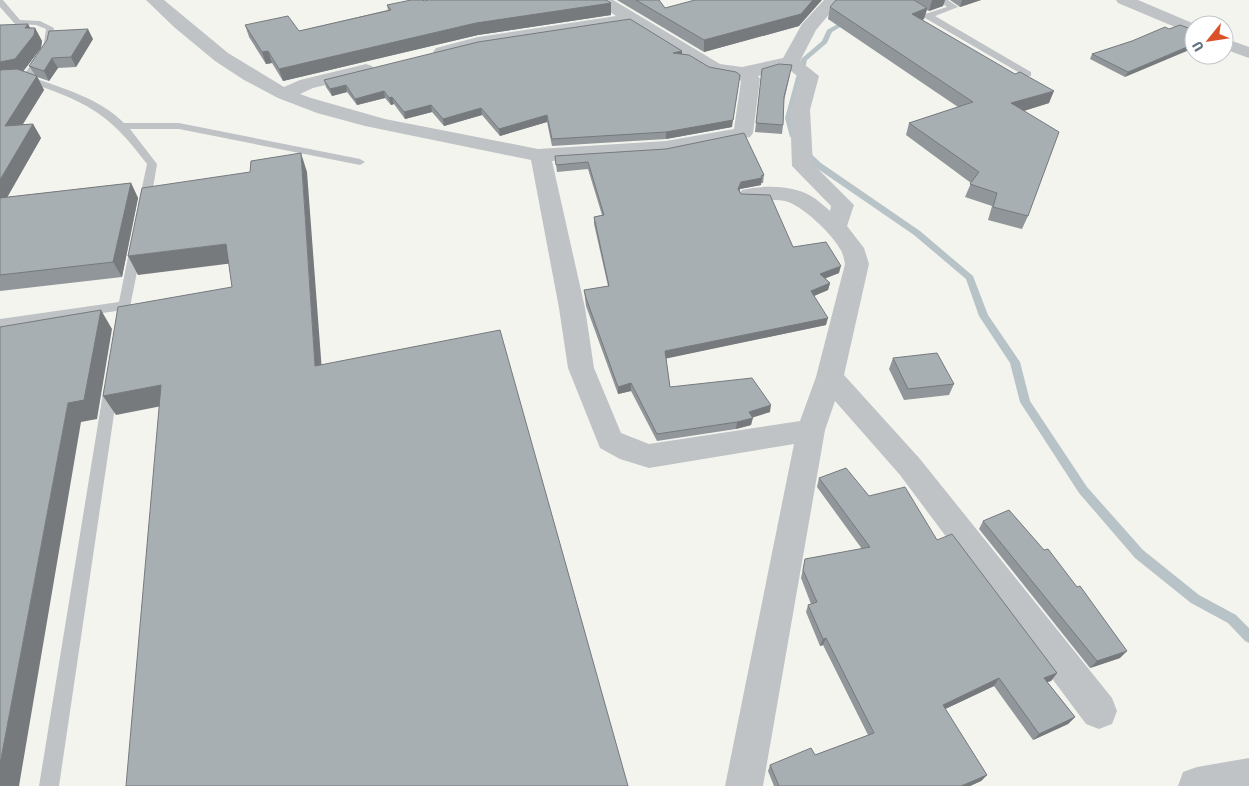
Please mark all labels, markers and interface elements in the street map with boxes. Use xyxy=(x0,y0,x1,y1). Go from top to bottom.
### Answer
north arrow xyxy=(1184,15,1234,65)
text: U xyxy=(1189,39,1207,54)

